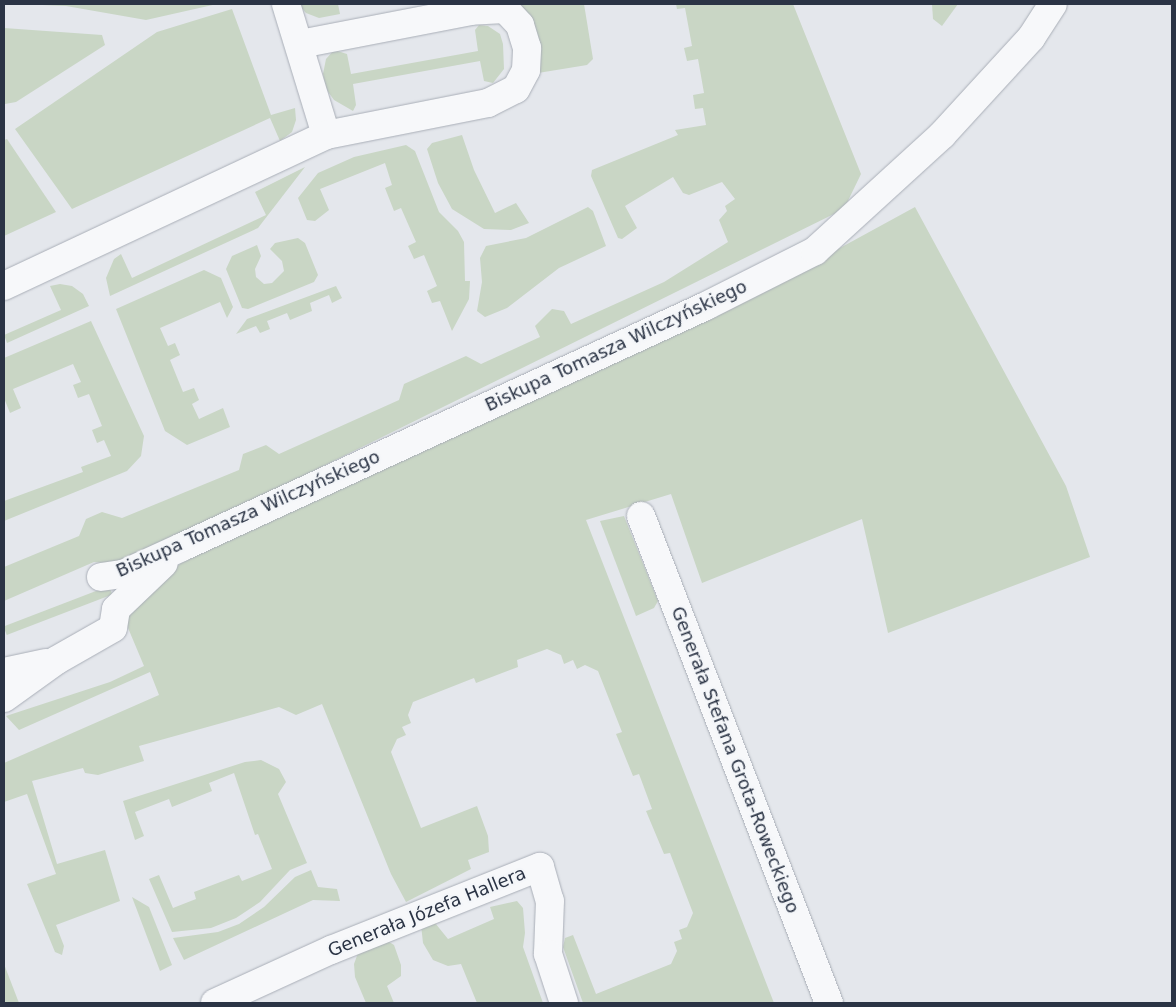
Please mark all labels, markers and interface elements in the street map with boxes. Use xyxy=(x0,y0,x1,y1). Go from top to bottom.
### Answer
street label: Biskupa Tomasza Wilczyńskiego xyxy=(482,276,750,416)
street label: Biskupa Tomasza Wilczyńskiego xyxy=(113,446,383,582)
street label: Generała Stefana Grota-Roweckiego xyxy=(666,604,804,916)
street label: Generała Józefa Hallera xyxy=(325,862,529,962)

